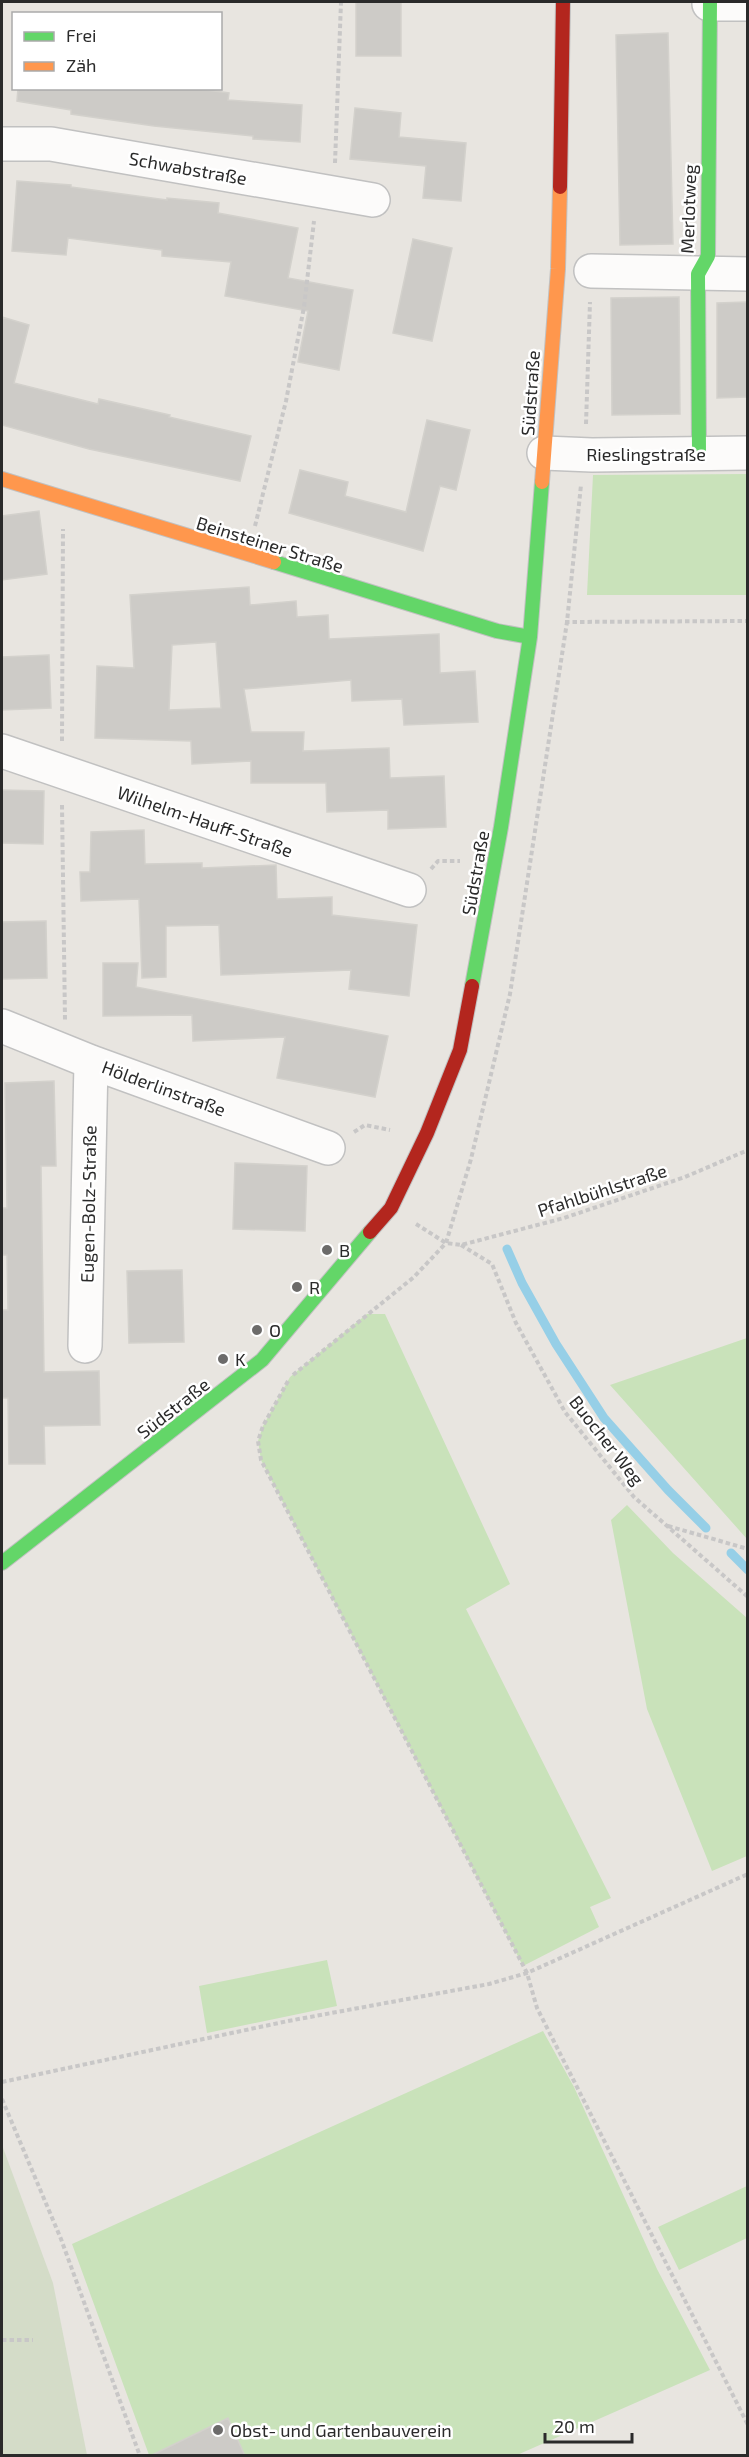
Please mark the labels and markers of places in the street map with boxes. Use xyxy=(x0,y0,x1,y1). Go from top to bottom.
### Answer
place label: B xyxy=(339,1239,350,1261)
marker: B xyxy=(320,1243,334,1257)
place label: R xyxy=(309,1276,320,1298)
marker: R xyxy=(290,1280,304,1294)
place label: O xyxy=(269,1319,281,1341)
marker: O xyxy=(250,1323,264,1337)
place label: K xyxy=(235,1348,246,1370)
marker: K xyxy=(216,1352,230,1366)
place label: Obst- und Gartenbauverein xyxy=(230,2419,452,2441)
marker: Obst- und Gartenbauverein xyxy=(211,2423,225,2437)

